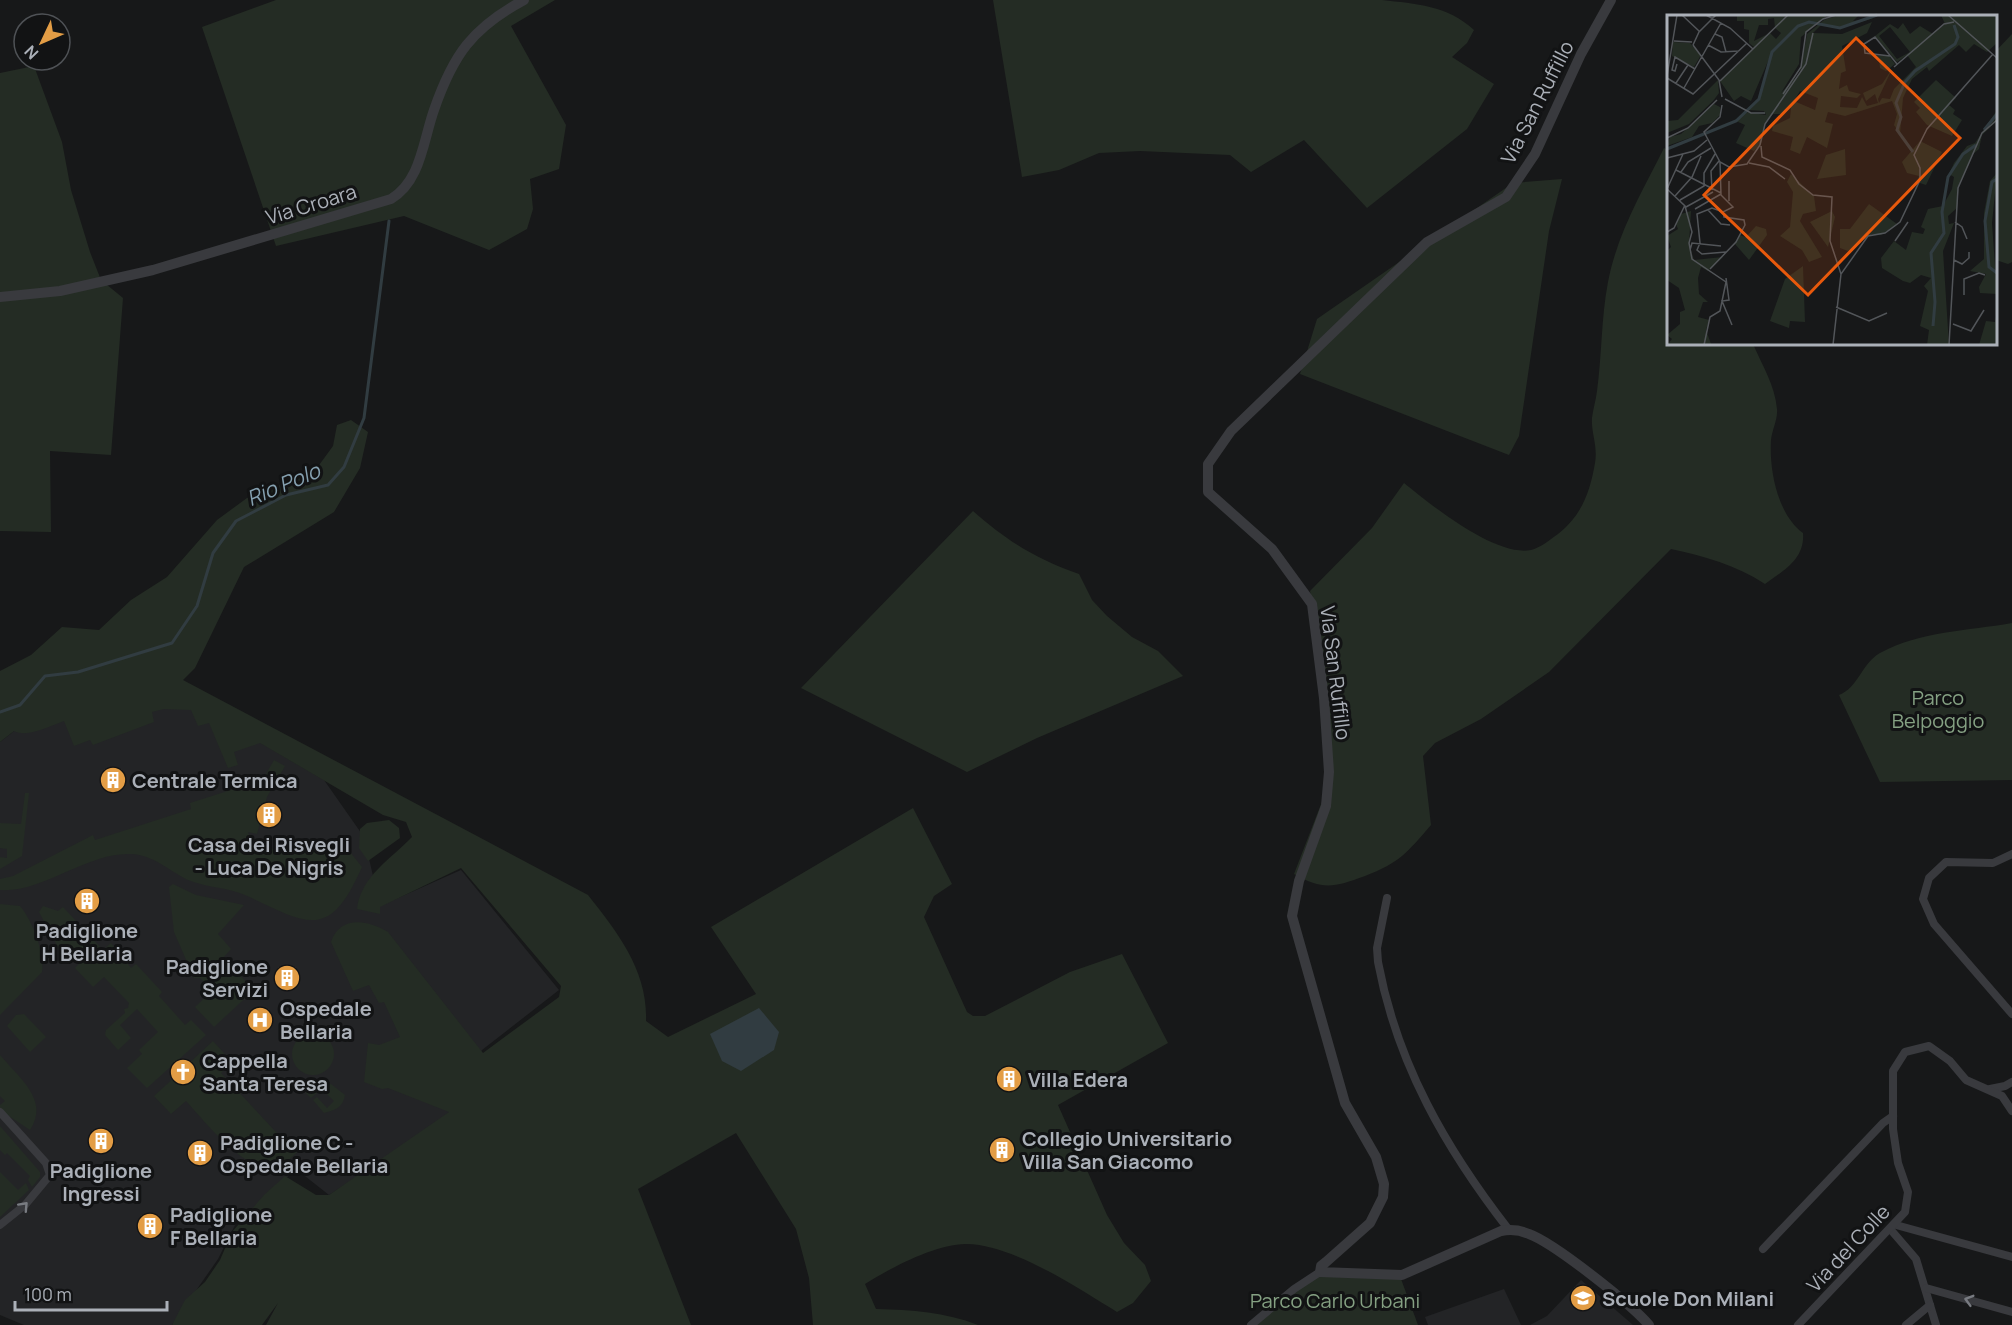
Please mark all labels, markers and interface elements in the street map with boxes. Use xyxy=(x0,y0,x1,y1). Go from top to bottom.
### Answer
north arrow xyxy=(12,12,72,72)
inset map xyxy=(1667,15,1997,345)
street label: Via San Ruffillo xyxy=(1494,36,1580,168)
text: N xyxy=(19,41,43,64)
street label: Via Croara xyxy=(262,177,360,231)
water label: Rio Polo xyxy=(242,455,325,512)
street label: Via San Ruffillo xyxy=(1314,605,1358,742)
park label: Parco Belpoggio xyxy=(1892,684,1984,734)
building icon: Centrale Termica xyxy=(98,765,128,795)
place label: Centrale Termica xyxy=(132,767,298,794)
building icon: Casa dei Risvegli - Luca De Nigris xyxy=(254,800,284,830)
place label: Casa dei Risvegli - Luca De Nigris xyxy=(188,831,350,881)
building icon: Padiglione H Bellaria xyxy=(72,886,102,916)
place label: Padiglione H Bellaria xyxy=(36,917,138,967)
place label: Padiglione Servizi xyxy=(166,953,268,1003)
building icon: Padiglione Servizi xyxy=(272,963,302,993)
place label: Ospedale Bellaria xyxy=(280,995,372,1045)
hospital icon: Ospedale Bellaria xyxy=(245,1005,275,1035)
place label: Cappella Santa Teresa xyxy=(202,1047,328,1097)
church icon: Cappella Santa Teresa xyxy=(168,1057,198,1087)
building icon: Villa Edera xyxy=(994,1064,1024,1094)
place label: Villa Edera xyxy=(1028,1066,1128,1093)
place label: Collegio Universitario Villa San Giacomo xyxy=(1022,1125,1232,1175)
building icon: Padiglione Ingressi xyxy=(86,1126,116,1156)
place label: Padiglione C - Ospedale Bellaria xyxy=(220,1129,388,1179)
building icon: Collegio Universitario Villa San Giacomo xyxy=(987,1135,1017,1165)
building icon: Padiglione C - Ospedale Bellaria xyxy=(185,1138,215,1168)
place label: Padiglione Ingressi xyxy=(50,1157,152,1207)
street label: Via del Colle xyxy=(1800,1198,1896,1298)
place label: Padiglione F Bellaria xyxy=(170,1201,272,1251)
one-way arrow xyxy=(17,1202,28,1213)
building icon: Padiglione F Bellaria xyxy=(135,1211,165,1241)
scale bar xyxy=(15,1274,166,1312)
text: 100 m xyxy=(24,1282,72,1306)
school or university icon: Scuole Don Milani xyxy=(1568,1283,1598,1313)
place label: Scuole Don Milani xyxy=(1602,1285,1774,1312)
park label: Parco Carlo Urbani xyxy=(1250,1287,1420,1314)
one-way arrow xyxy=(1964,1295,1975,1307)

